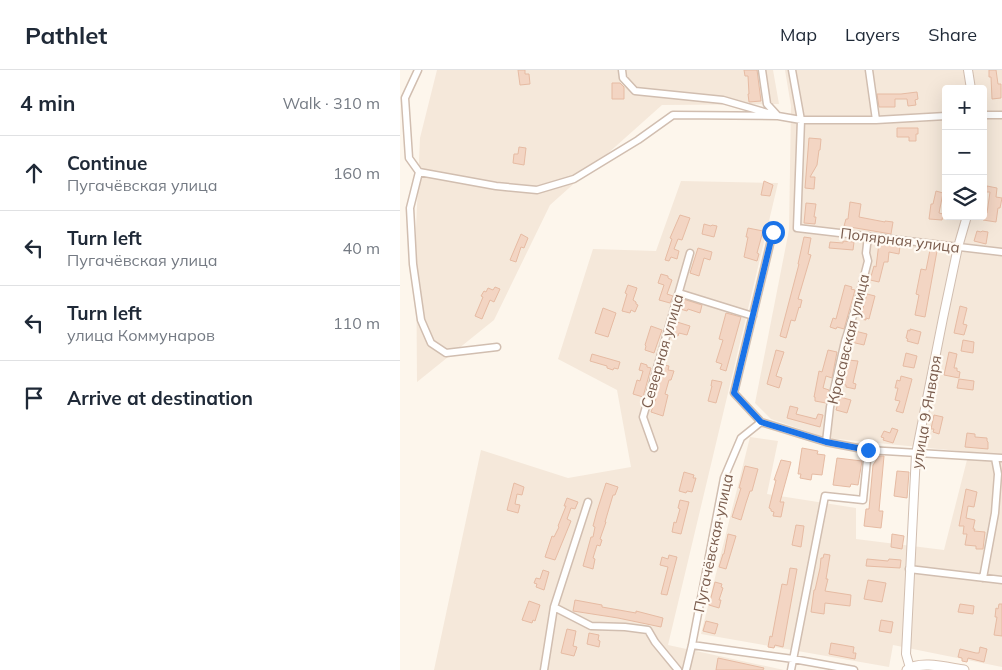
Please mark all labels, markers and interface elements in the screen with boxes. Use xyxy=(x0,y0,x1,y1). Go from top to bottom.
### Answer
text: Pathlet xyxy=(25,20,107,50)
text: Map xyxy=(780,23,817,46)
text: Layers xyxy=(845,23,900,46)
text: Share xyxy=(928,23,977,46)
map controls xyxy=(942,85,987,220)
button: + xyxy=(942,85,987,130)
text: 4 min xyxy=(20,90,75,116)
text: Walk · 310 m xyxy=(282,93,380,113)
button: − xyxy=(942,130,987,175)
text: Continue xyxy=(67,151,147,175)
icon: ahead xyxy=(20,159,48,187)
text: 160 m xyxy=(333,163,380,183)
text: Пугачёвская улица xyxy=(67,175,218,195)
button: layers xyxy=(942,175,987,220)
route start xyxy=(762,221,785,244)
street label: Полярная улица xyxy=(839,223,961,257)
text: Turn left xyxy=(67,226,142,250)
icon: left xyxy=(20,234,48,262)
text: 40 m xyxy=(343,238,380,258)
text: Пугачёвская улица xyxy=(67,250,218,270)
street label: Красавская улица xyxy=(823,272,873,406)
street label: Северная улица xyxy=(637,292,687,410)
text: Turn left xyxy=(67,301,142,325)
icon: left xyxy=(20,309,48,337)
text: 110 m xyxy=(333,313,380,333)
text: улица Коммунаров xyxy=(67,325,215,345)
street label: улица 9 Января xyxy=(907,354,945,470)
icon: arrive xyxy=(20,384,48,412)
text: Arrive at destination xyxy=(67,386,253,410)
route end xyxy=(857,439,880,462)
street label: Пугачёвская улица xyxy=(689,472,737,614)

